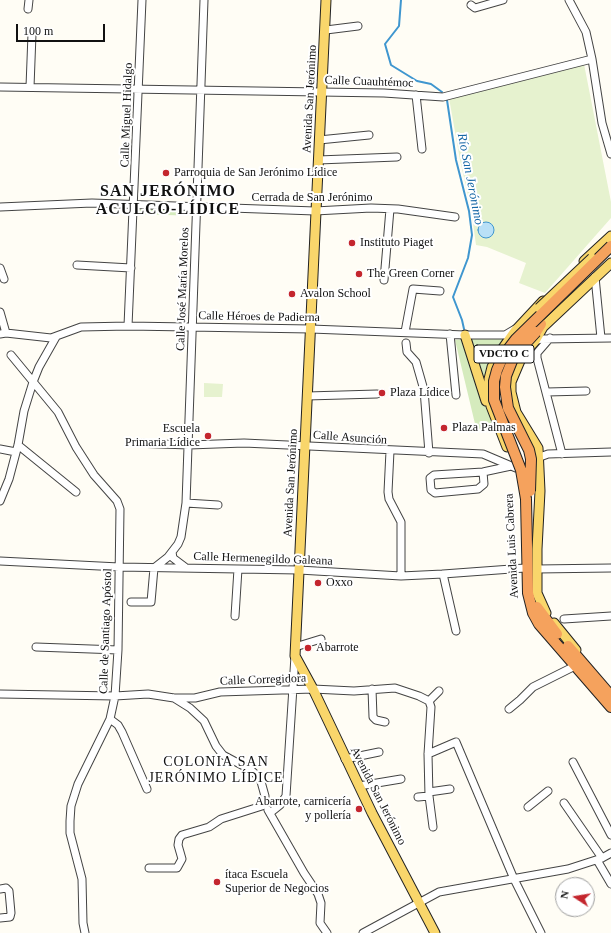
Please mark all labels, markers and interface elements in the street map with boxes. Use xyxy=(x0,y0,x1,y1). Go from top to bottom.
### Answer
scale bar xyxy=(18,16,107,42)
text: 100 m xyxy=(23,24,53,38)
street label: Avenida San Jerónimo xyxy=(300,44,320,154)
street label: Calle Miguel Hidalgo xyxy=(118,62,136,168)
street label: Calle Cuauhtémoc xyxy=(324,73,414,91)
water label: Río San Jerónimo xyxy=(453,132,487,226)
place label: Parroquia de San Jerónimo Lídice xyxy=(174,166,337,180)
marker: Parroquia de San Jerónimo Lídice xyxy=(161,168,171,178)
district label: SAN JERÓNIMO ACULCO-LÍDICE xyxy=(96,182,240,220)
street label: Cerrada de San Jerónimo xyxy=(252,191,372,205)
street label: Calle José María Morelos xyxy=(174,227,192,351)
place label: Instituto Piaget xyxy=(360,236,433,250)
marker: Instituto Piaget xyxy=(347,238,357,248)
place label: The Green Corner xyxy=(367,267,454,281)
marker: The Green Corner xyxy=(354,269,364,279)
place label: Avalon School xyxy=(300,287,371,301)
marker: Avalon School xyxy=(287,289,297,299)
street label: Calle Héroes de Padierna xyxy=(198,309,320,325)
road number: VDCTO C xyxy=(474,345,534,363)
place label: Plaza Lídice xyxy=(390,386,450,400)
marker: Plaza Lídice xyxy=(377,388,387,398)
place label: Plaza Palmas xyxy=(452,421,516,435)
place label: Escuela Primaria Lídice xyxy=(125,422,200,450)
marker: Plaza Palmas xyxy=(439,423,449,433)
street label: Avenida San Jerónimo xyxy=(281,428,301,538)
street label: Calle Asunción xyxy=(312,428,388,448)
marker: Escuela Primaria Lídice xyxy=(203,431,213,441)
street label: Avenida Luis Cabrera xyxy=(502,493,522,599)
street label: Calle Hermenegildo Galeana xyxy=(193,549,333,569)
street label: Calle de Santiago Apóstol xyxy=(97,568,115,694)
place label: Oxxo xyxy=(326,576,353,590)
marker: Oxxo xyxy=(313,578,323,588)
place label: Abarrote xyxy=(316,641,359,655)
marker: Abarrote xyxy=(303,643,313,653)
street label: Calle Corregidora xyxy=(220,671,306,689)
street label: Avenida San Jerónimo xyxy=(347,744,409,848)
district label: COLONIA SAN JERÓNIMO LÍDICE xyxy=(148,754,284,786)
place label: Abarrote, carnicería y pollería xyxy=(255,795,351,823)
marker: Abarrote, carnicería y pollería xyxy=(354,804,364,814)
place label: ítaca Escuela Superior de Negocios xyxy=(225,868,329,896)
marker: ítaca Escuela Superior de Negocios xyxy=(212,877,222,887)
north arrow xyxy=(555,877,595,917)
text: N xyxy=(558,890,571,900)

